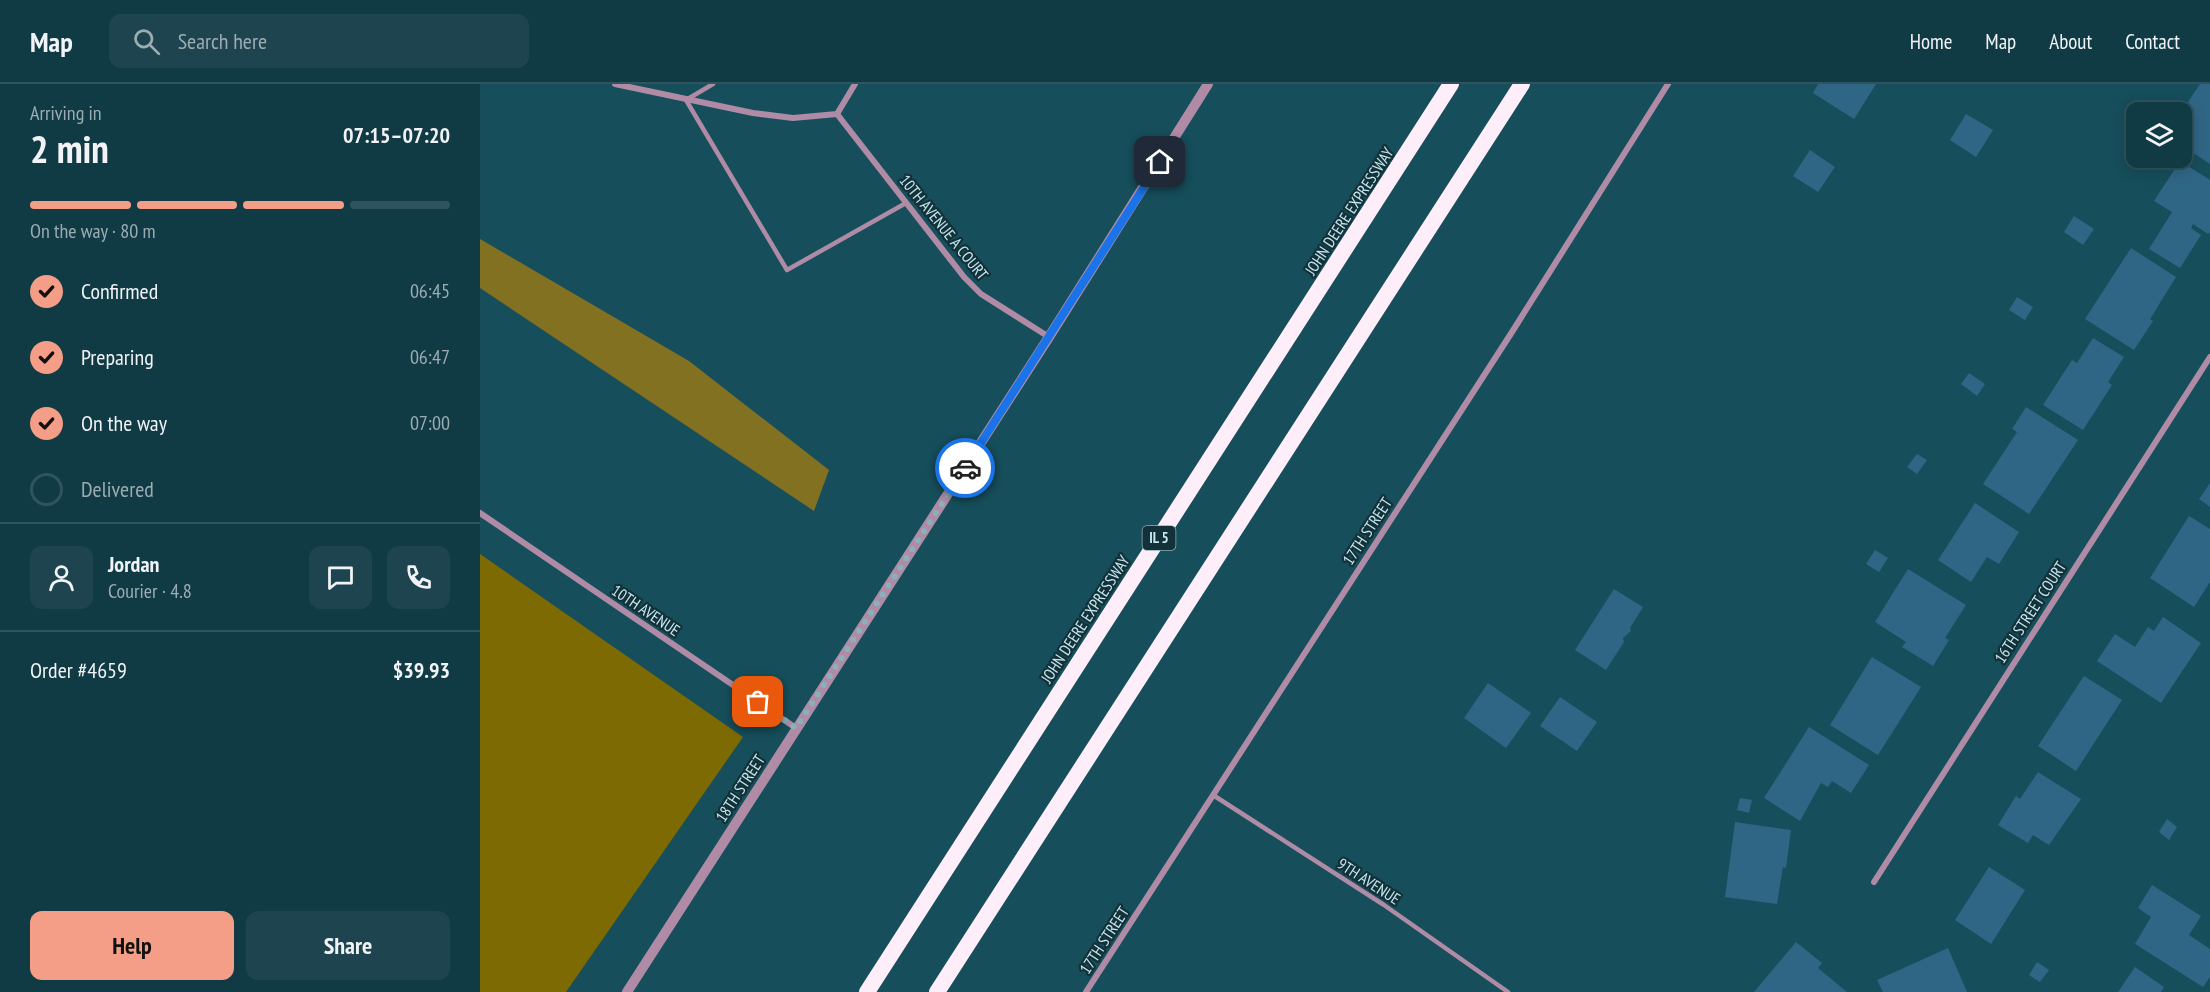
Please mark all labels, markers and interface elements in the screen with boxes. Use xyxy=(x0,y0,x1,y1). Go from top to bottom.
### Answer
search box xyxy=(109,14,529,68)
text: Map xyxy=(30,23,73,60)
icon: search xyxy=(130,25,163,58)
text: Search here xyxy=(178,27,267,55)
text: Home xyxy=(1910,28,1952,55)
text: Map xyxy=(1985,28,2016,55)
text: About xyxy=(2049,28,2092,55)
text: Contact xyxy=(2125,28,2180,55)
text: Arriving in xyxy=(30,100,102,126)
map controls xyxy=(2126,102,2192,168)
button: layers xyxy=(2126,102,2192,168)
text: 07:15–07:20 xyxy=(343,121,450,149)
text: 2 min xyxy=(30,123,109,174)
pin xyxy=(1134,136,1185,187)
street label: JOHN DEERE EXPRESSWAY xyxy=(1300,143,1398,279)
icon: home xyxy=(1143,145,1176,178)
street label: 10TH AVENUE A COURT xyxy=(895,170,993,284)
text: On the way · 80 m xyxy=(30,218,156,244)
icon: check xyxy=(30,275,63,308)
text: Confirmed xyxy=(81,277,158,305)
text: 06:45 xyxy=(410,278,450,304)
icon: check xyxy=(30,341,63,374)
text: Preparing xyxy=(81,343,154,371)
text: 06:47 xyxy=(410,344,450,370)
icon: check xyxy=(30,407,63,440)
text: On the way xyxy=(81,409,167,437)
text: 07:00 xyxy=(410,410,450,436)
courier xyxy=(935,438,995,498)
icon: car xyxy=(949,452,982,485)
text: Delivered xyxy=(81,475,154,503)
street label: 17TH STREET xyxy=(1338,494,1396,568)
road number: IL 5 xyxy=(1142,526,1176,550)
button: person xyxy=(30,546,93,609)
button: chat xyxy=(309,546,372,609)
button: phone xyxy=(387,546,450,609)
text: Jordan xyxy=(108,550,159,578)
street label: JOHN DEERE EXPRESSWAY xyxy=(1036,551,1134,687)
street label: 16TH STREET COURT xyxy=(1990,557,2070,667)
text: Courier · 4.8 xyxy=(108,578,192,604)
street label: 10TH AVENUE xyxy=(608,580,684,640)
text: Order #4659 xyxy=(30,656,127,684)
text: $39.93 xyxy=(393,656,450,684)
pin xyxy=(732,676,783,727)
icon: bag xyxy=(741,685,774,718)
street label: 18TH STREET xyxy=(711,751,769,825)
street label: 9TH AVENUE xyxy=(1334,853,1404,909)
street label: 17TH STREET xyxy=(1075,903,1133,977)
button: Help xyxy=(30,911,234,980)
button: Share xyxy=(246,911,450,980)

